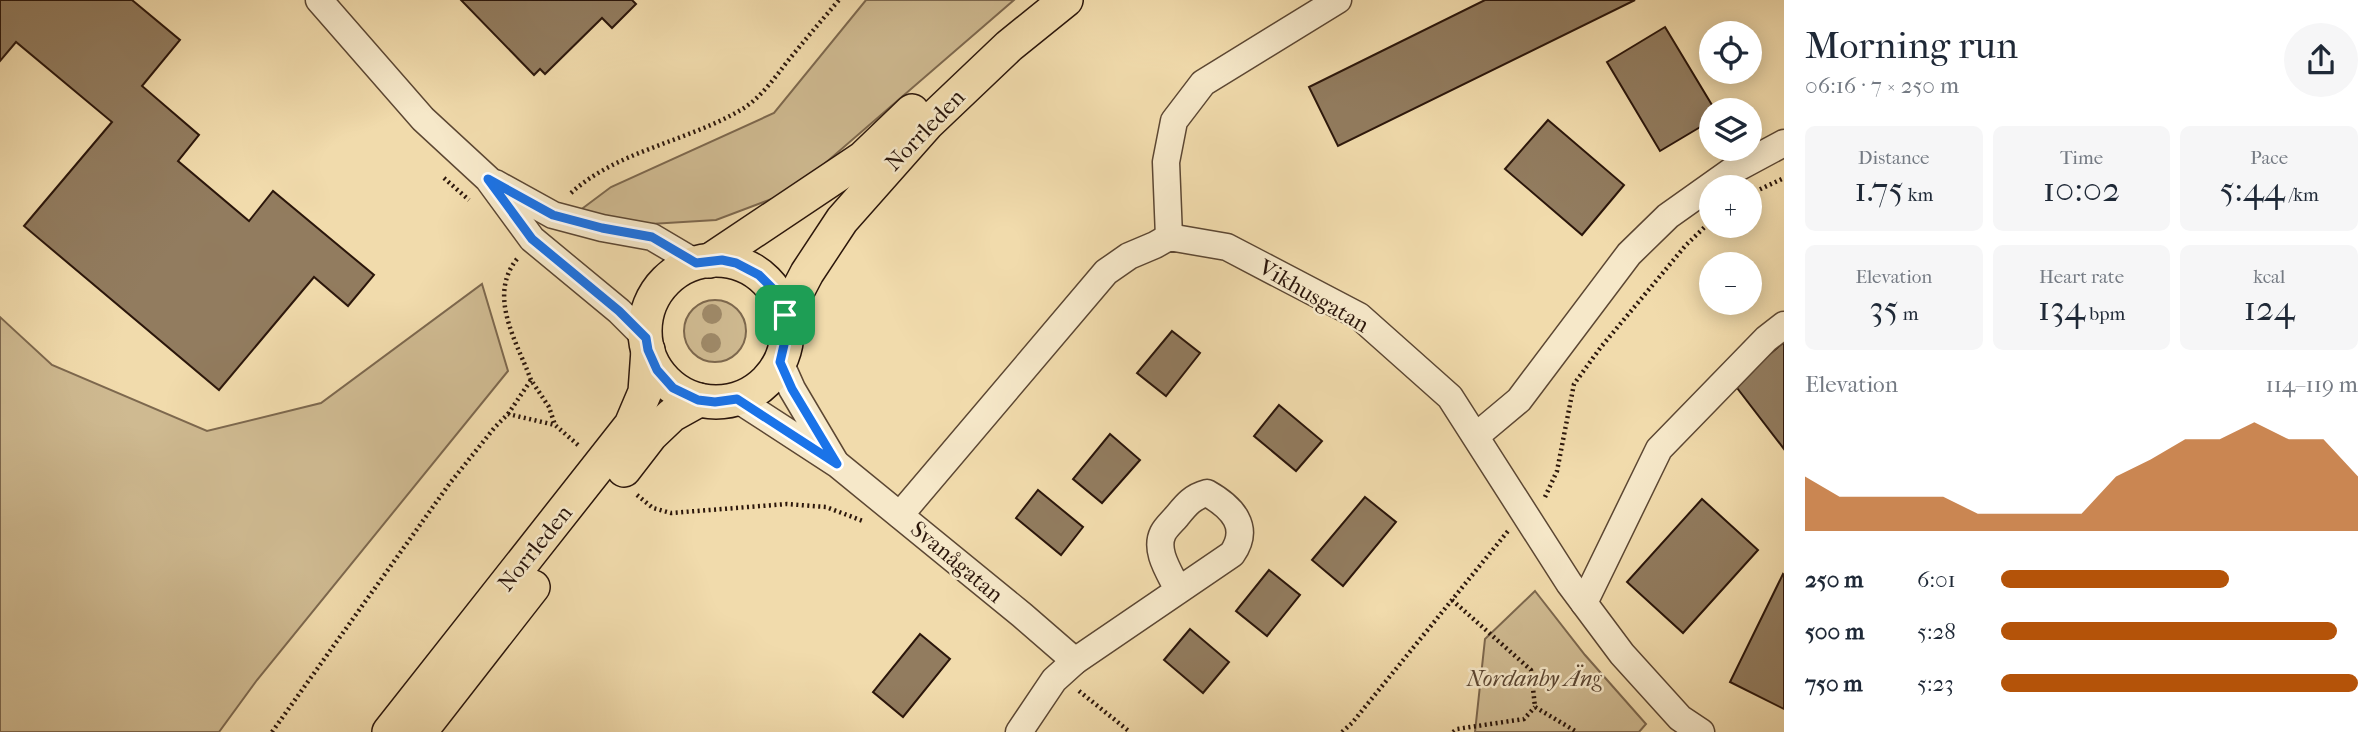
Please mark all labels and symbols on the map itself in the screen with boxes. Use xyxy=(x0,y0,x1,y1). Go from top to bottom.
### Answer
street label: Norrleden xyxy=(880,83,971,176)
street label: Vikhusgatan xyxy=(1253,253,1374,339)
pin xyxy=(755,285,815,345)
street label: Norrleden xyxy=(492,499,578,596)
street label: Svanågatan xyxy=(905,515,1009,609)
park label: Nordanby Äng xyxy=(1465,664,1603,692)

